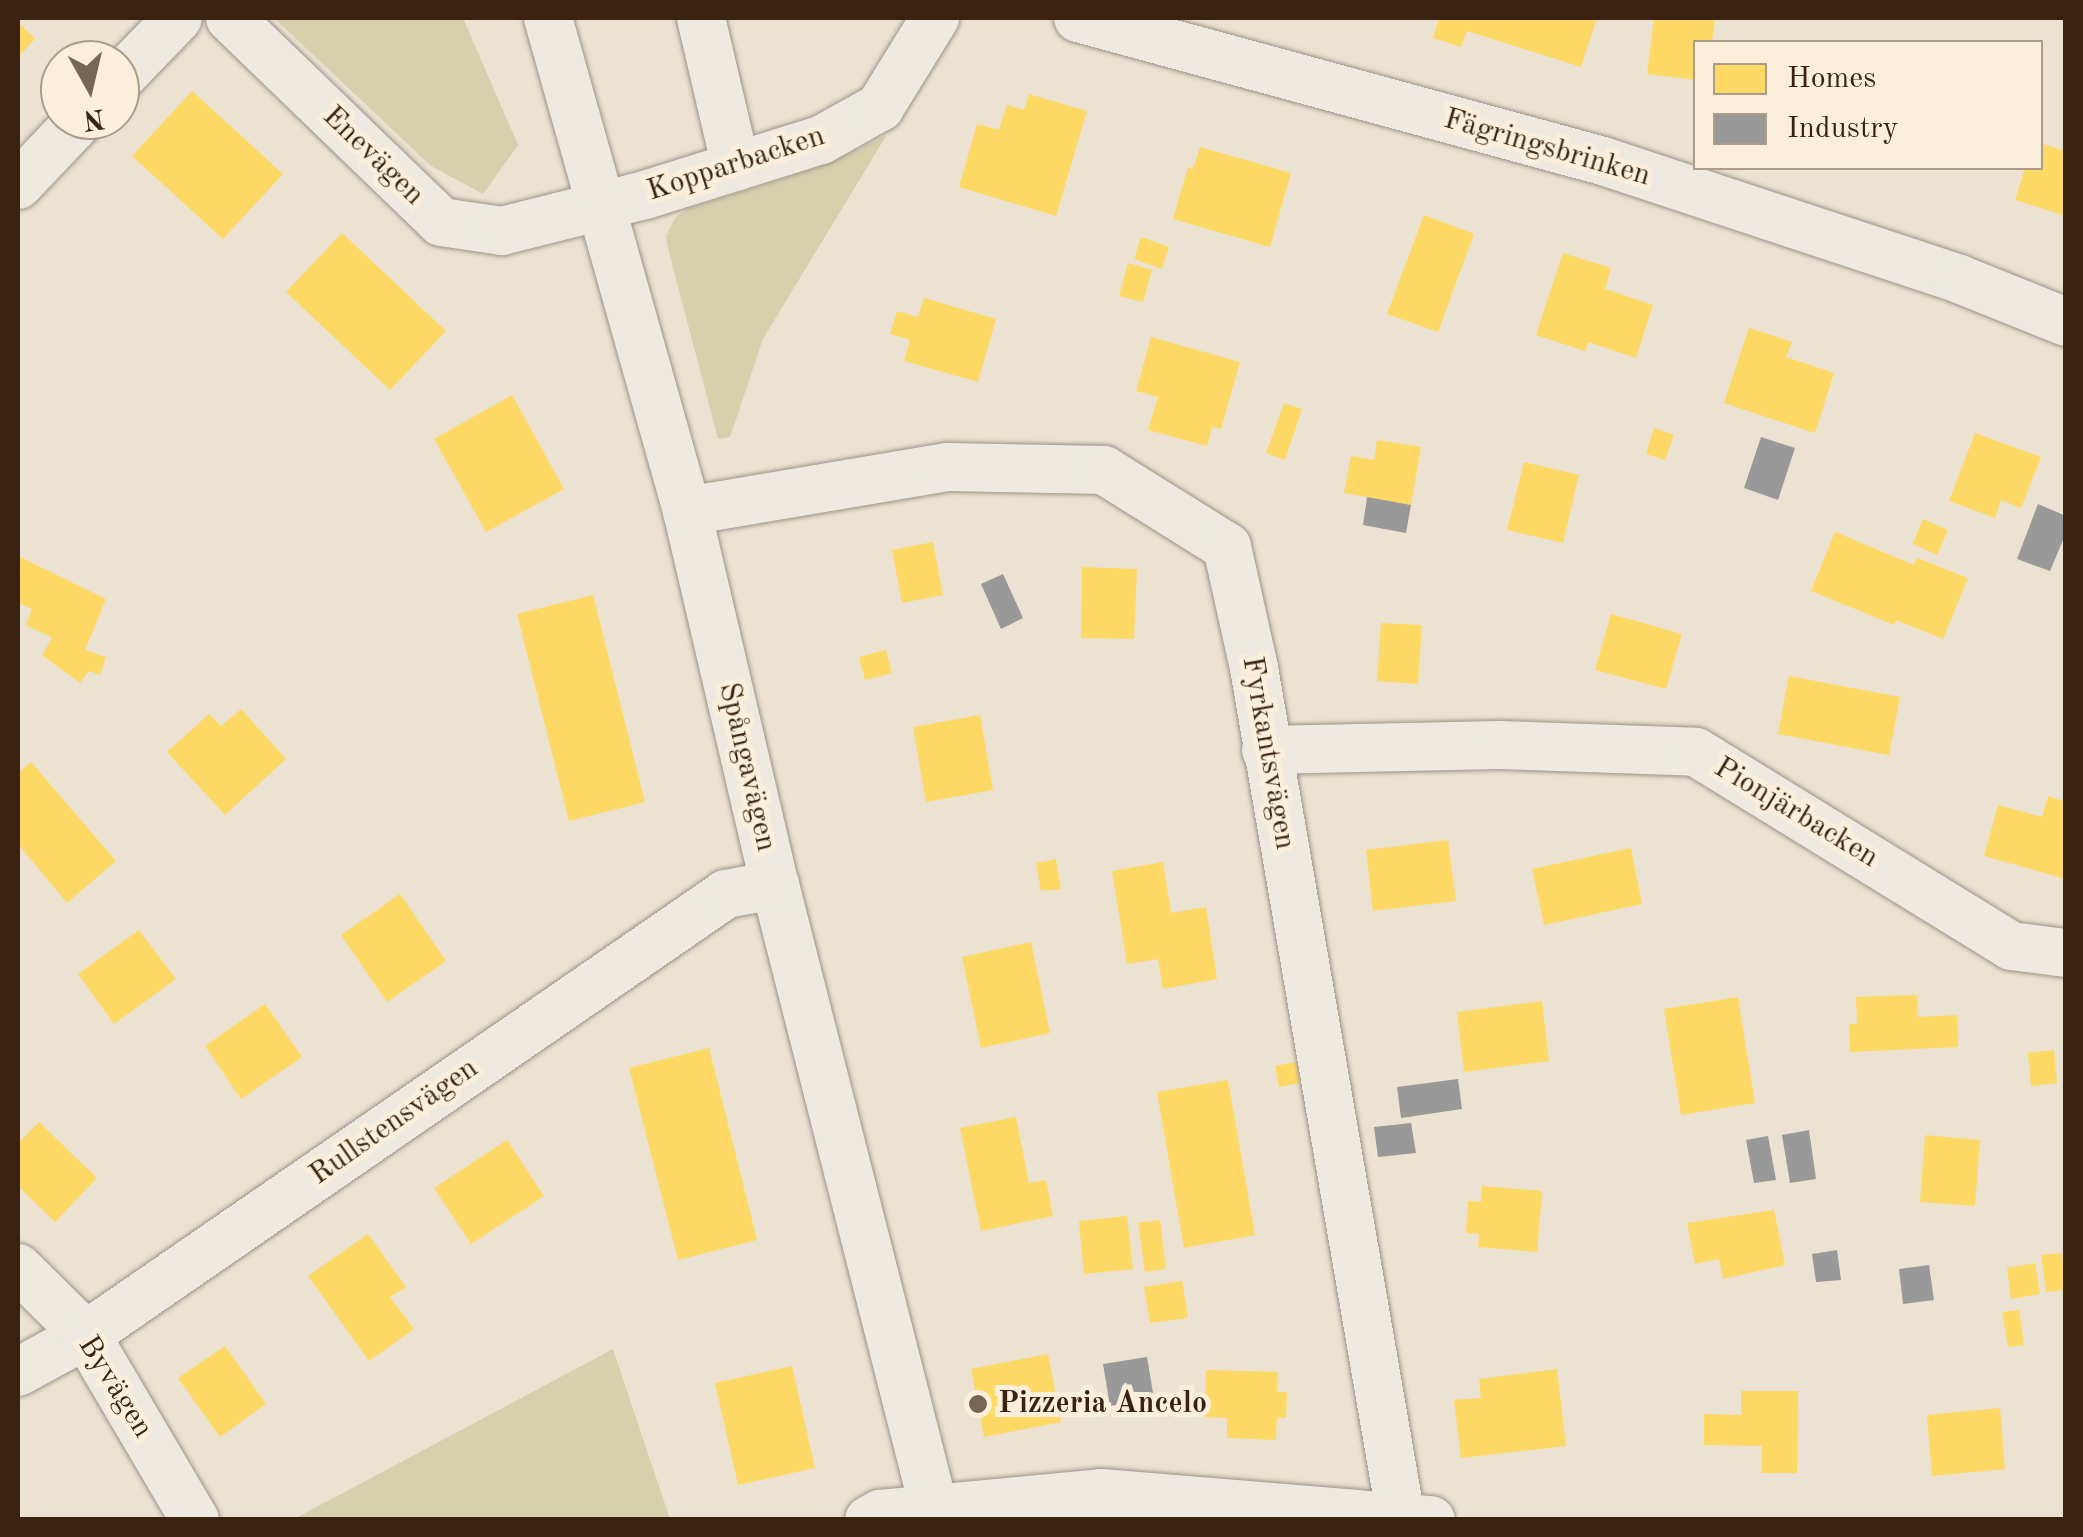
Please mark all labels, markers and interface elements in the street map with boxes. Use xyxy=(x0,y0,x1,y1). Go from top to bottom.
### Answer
north arrow xyxy=(40,40,140,140)
legend xyxy=(1693,40,2043,170)
text: Homes xyxy=(1787,64,1876,94)
street label: Enevägen xyxy=(315,99,431,213)
street label: Fägringsbrinken xyxy=(1440,101,1654,195)
text: N xyxy=(81,102,106,133)
text: Industry xyxy=(1787,114,1898,144)
street label: Kopparbacken xyxy=(643,118,829,210)
street label: Fyrkantsvägen xyxy=(1233,654,1303,852)
street label: Spångavägen xyxy=(710,679,784,855)
street label: Pionjärbacken xyxy=(1707,750,1885,876)
street label: Rullstensvägen xyxy=(303,1051,485,1193)
street label: Byvägen xyxy=(70,1329,160,1445)
place label: Pizzeria Ancelo xyxy=(998,1386,1207,1422)
marker: Pizzeria Ancelo xyxy=(967,1393,989,1415)

